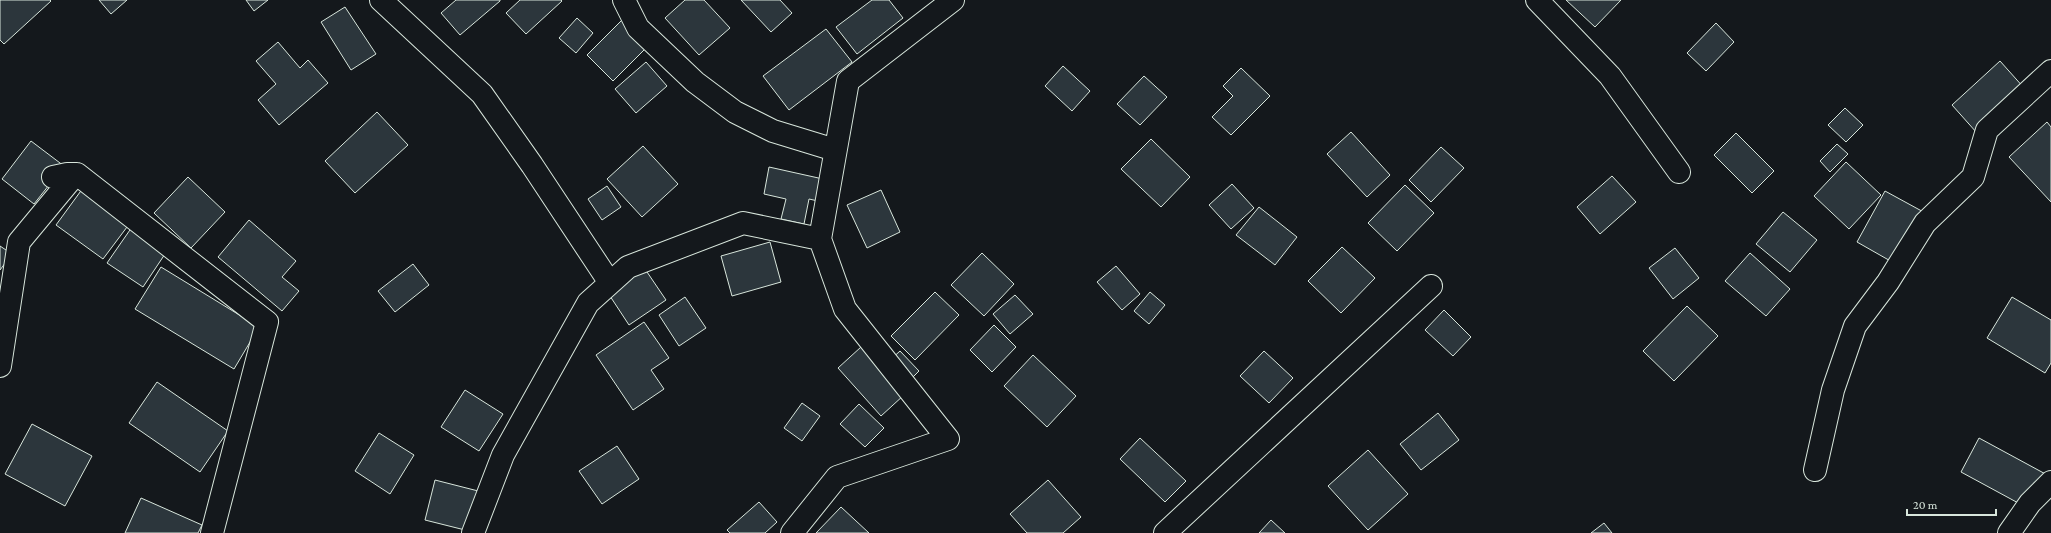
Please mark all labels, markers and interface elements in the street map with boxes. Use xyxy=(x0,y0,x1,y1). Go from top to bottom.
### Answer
scale bar xyxy=(1907,491,1996,517)
text: 20 m xyxy=(1913,498,1938,512)

